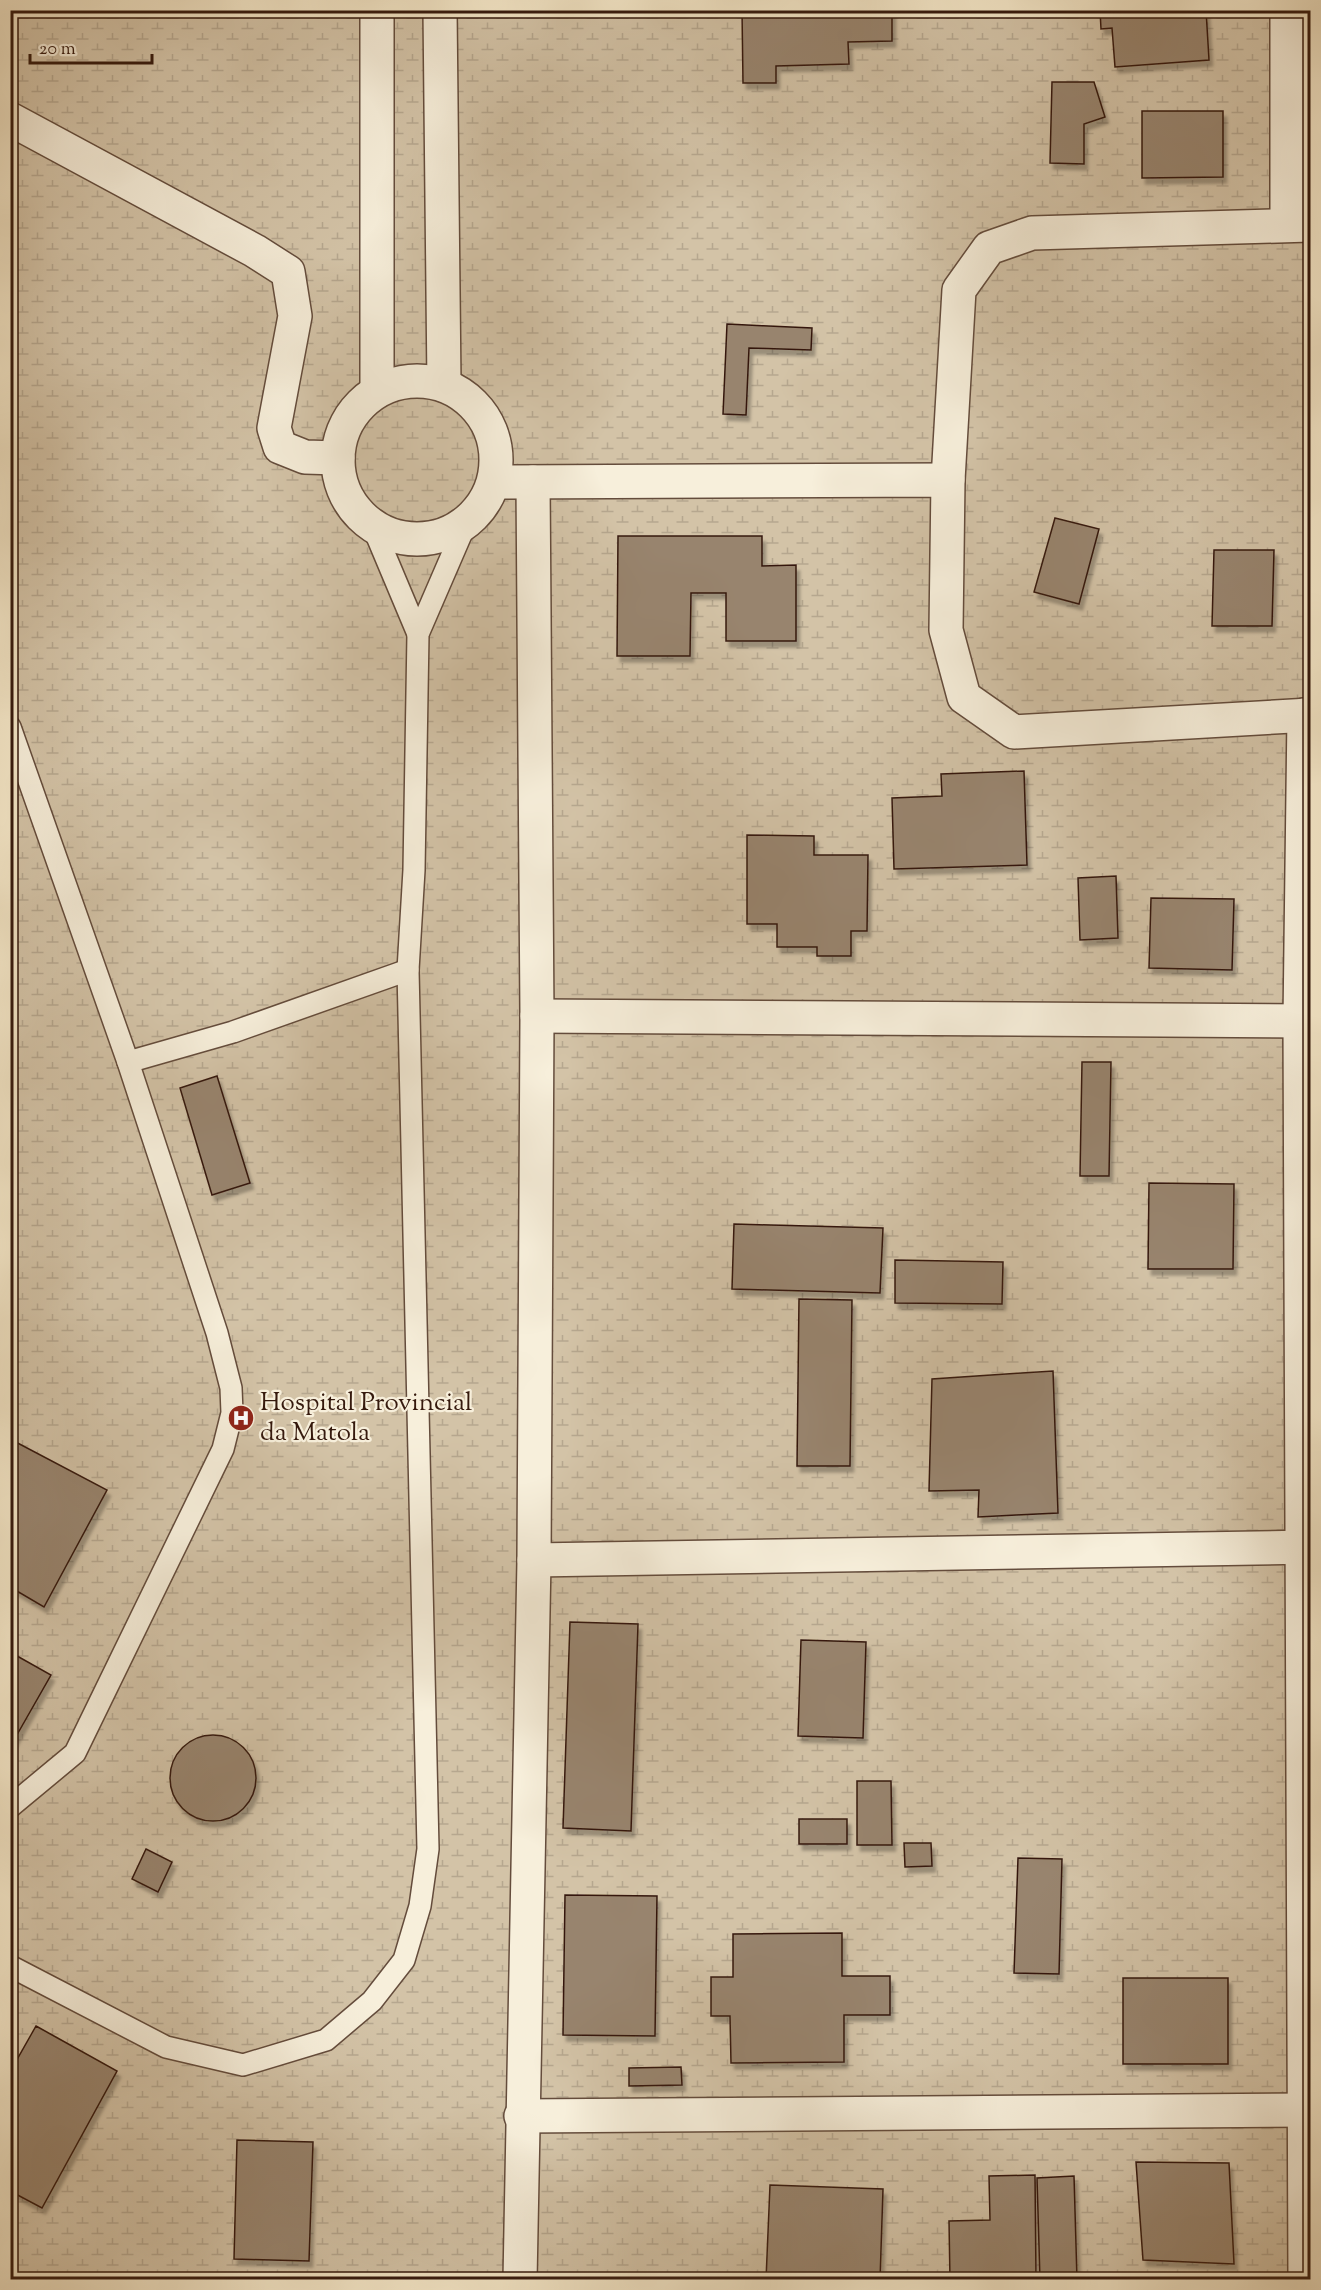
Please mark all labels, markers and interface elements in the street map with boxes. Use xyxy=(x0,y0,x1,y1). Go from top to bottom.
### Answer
scale bar xyxy=(30,27,152,65)
text: 20 m xyxy=(39,37,76,63)
place label: Hospital Provincial da Matola xyxy=(260,1385,472,1452)
hospital icon: Hospital Provincial da Matola xyxy=(226,1403,256,1433)

